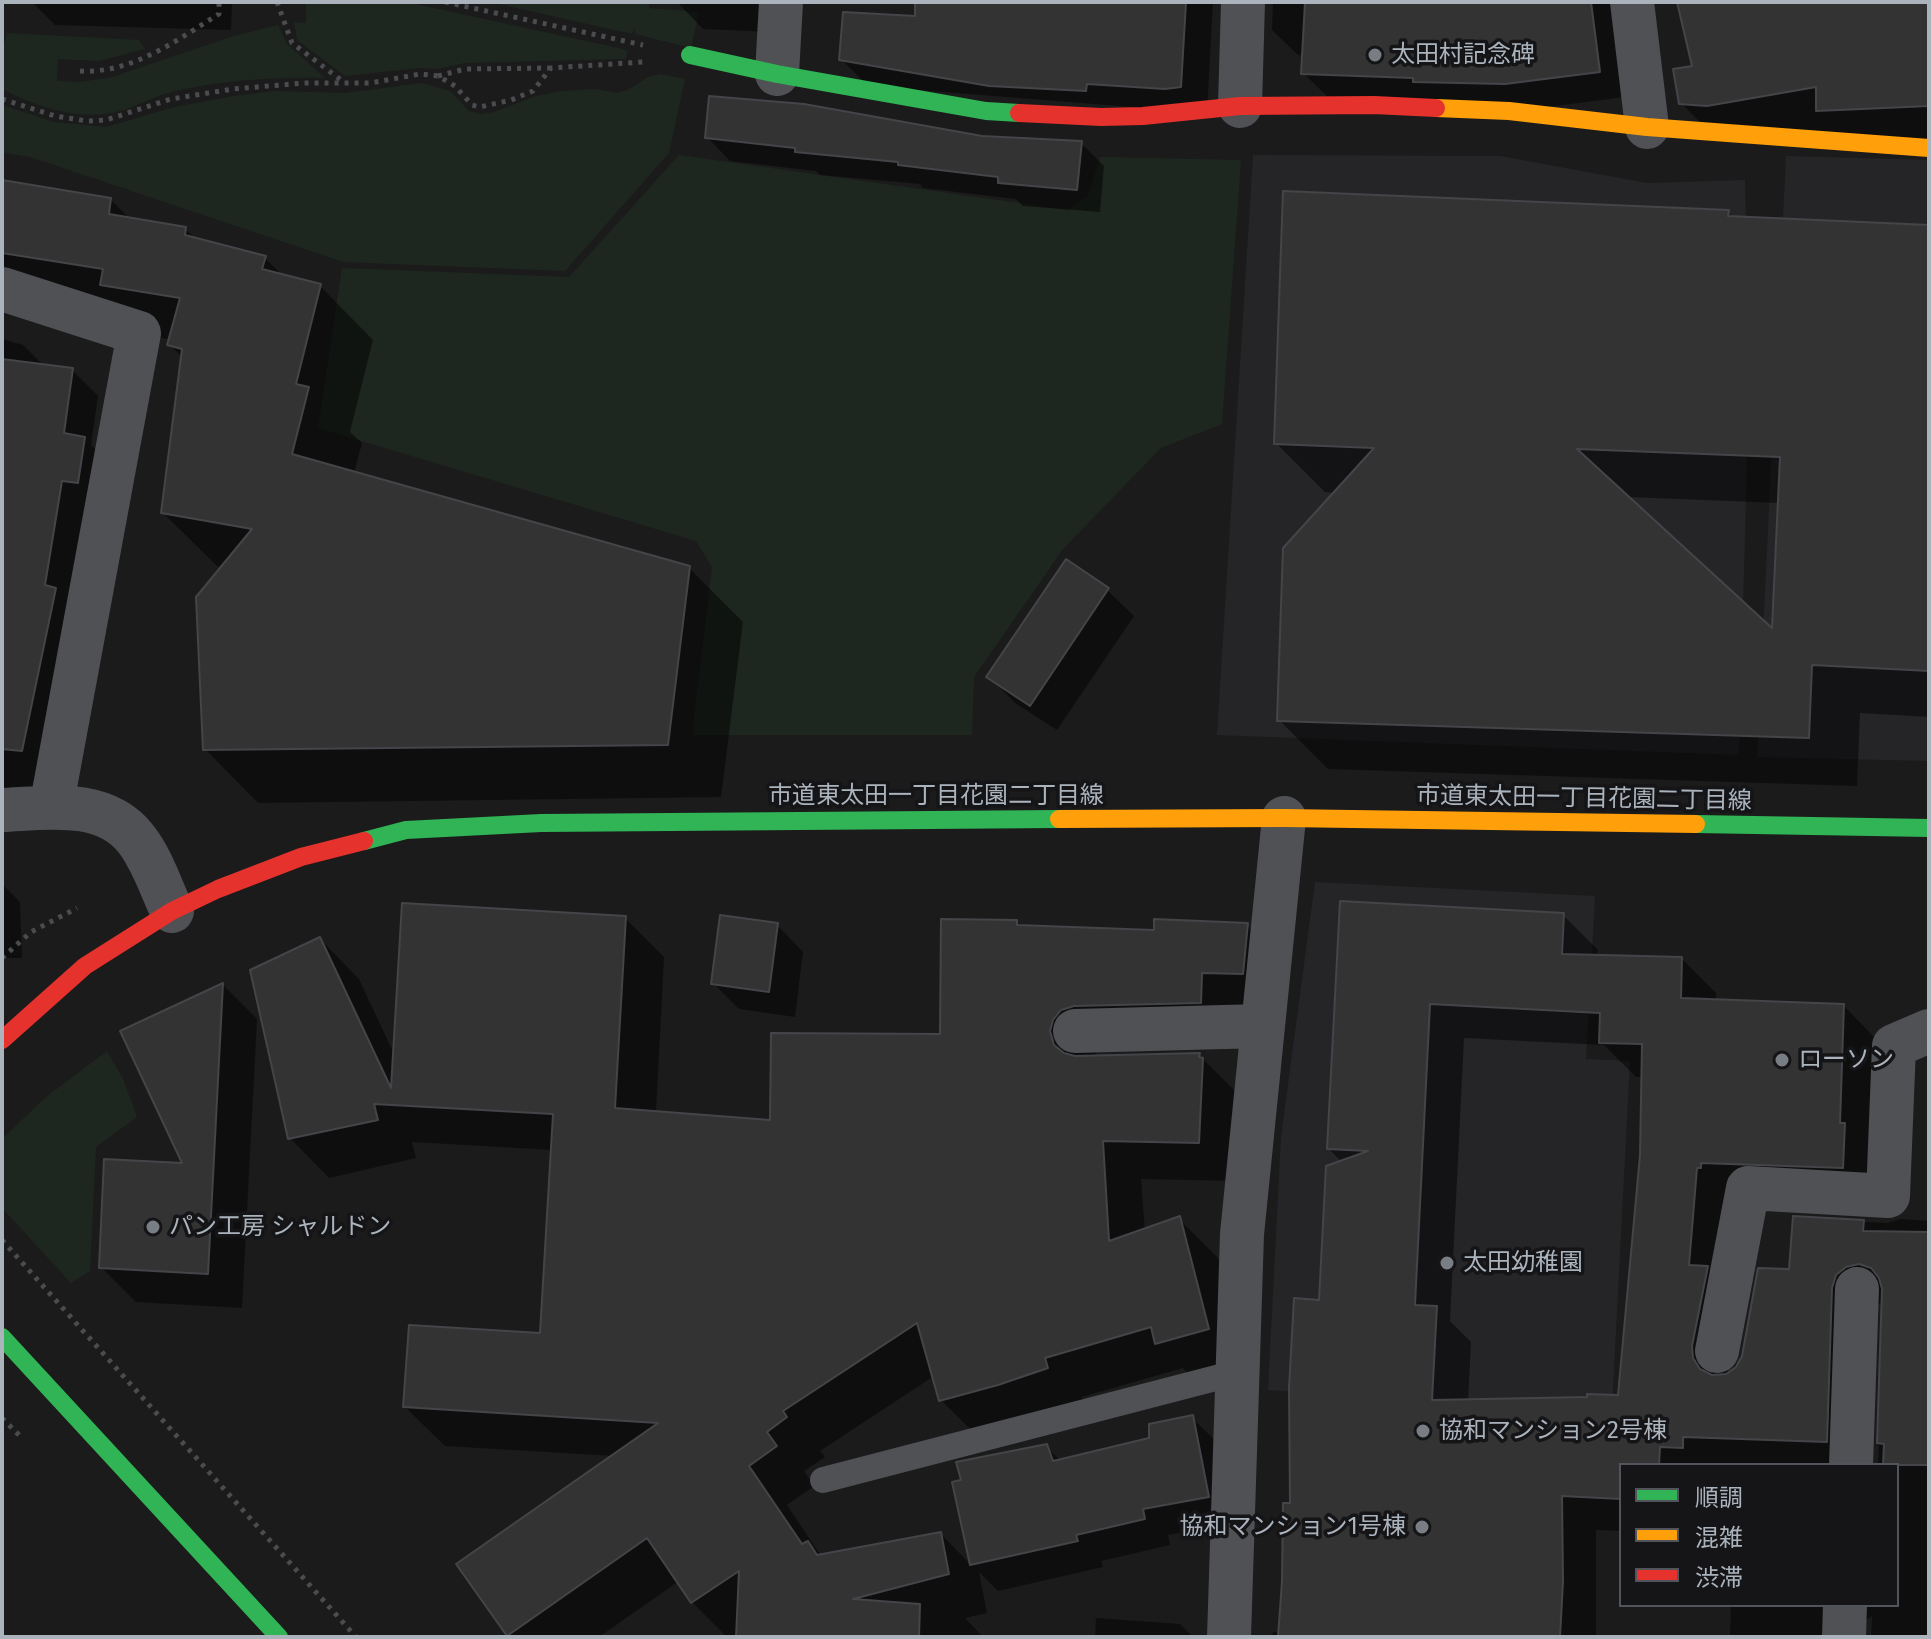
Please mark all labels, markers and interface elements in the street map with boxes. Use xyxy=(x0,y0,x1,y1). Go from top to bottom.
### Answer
place label: 太田村記念碑 xyxy=(1391,41,1535,69)
marker: 太田村記念碑 xyxy=(1366,46,1384,64)
street label: 市道東太田一丁目花園二丁目線 xyxy=(768,782,1104,810)
street label: 市道東太田一丁目花園二丁目線 xyxy=(1416,782,1752,816)
place label: ローソン xyxy=(1798,1046,1894,1074)
marker: ローソン xyxy=(1773,1051,1791,1069)
place label: パン工房 シャルドン xyxy=(169,1213,391,1241)
marker: パン工房 シャルドン xyxy=(144,1218,162,1236)
place label: 太田幼稚園 xyxy=(1463,1249,1583,1277)
marker: 太田幼稚園 xyxy=(1438,1254,1456,1272)
place label: 協和マンション2号棟 xyxy=(1439,1417,1667,1445)
marker: 協和マンション2号棟 xyxy=(1414,1422,1432,1440)
legend xyxy=(1619,1463,1899,1607)
text: 順調 xyxy=(1695,1484,1743,1512)
place label: 協和マンション1号棟 xyxy=(1180,1513,1406,1541)
marker: 協和マンション1号棟 xyxy=(1413,1518,1431,1536)
text: 混雑 xyxy=(1695,1524,1743,1552)
text: 渋滞 xyxy=(1695,1564,1743,1592)

